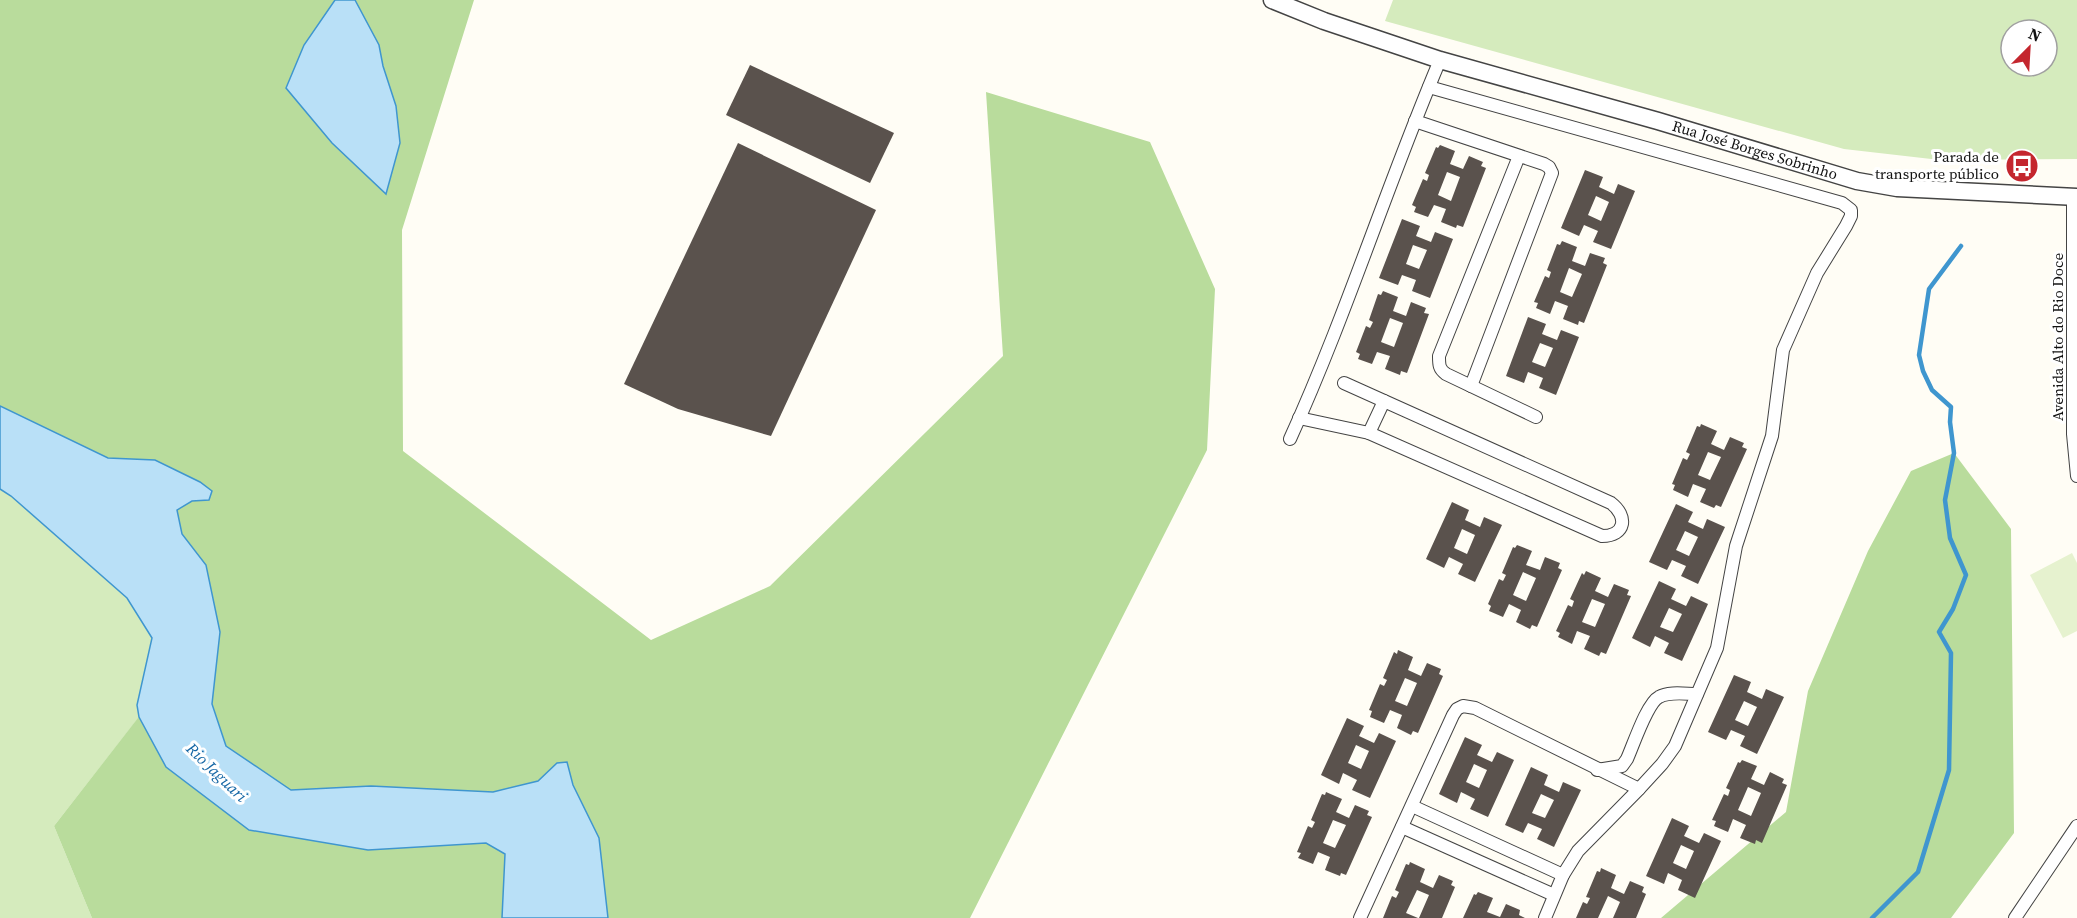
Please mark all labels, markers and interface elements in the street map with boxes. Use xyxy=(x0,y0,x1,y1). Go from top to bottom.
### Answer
north arrow xyxy=(1999,18,2059,78)
text: N xyxy=(2025,22,2045,47)
street label: Rua José Borges Sobrinho xyxy=(1670,115,1840,185)
place label: Parada de transporte público xyxy=(1875,146,1999,184)
bus stop icon: Parada de transporte público xyxy=(2004,148,2040,184)
street label: Avenida Alto do Rio Doce xyxy=(2047,253,2068,421)
water label: Rio Jaguari xyxy=(181,737,252,807)

